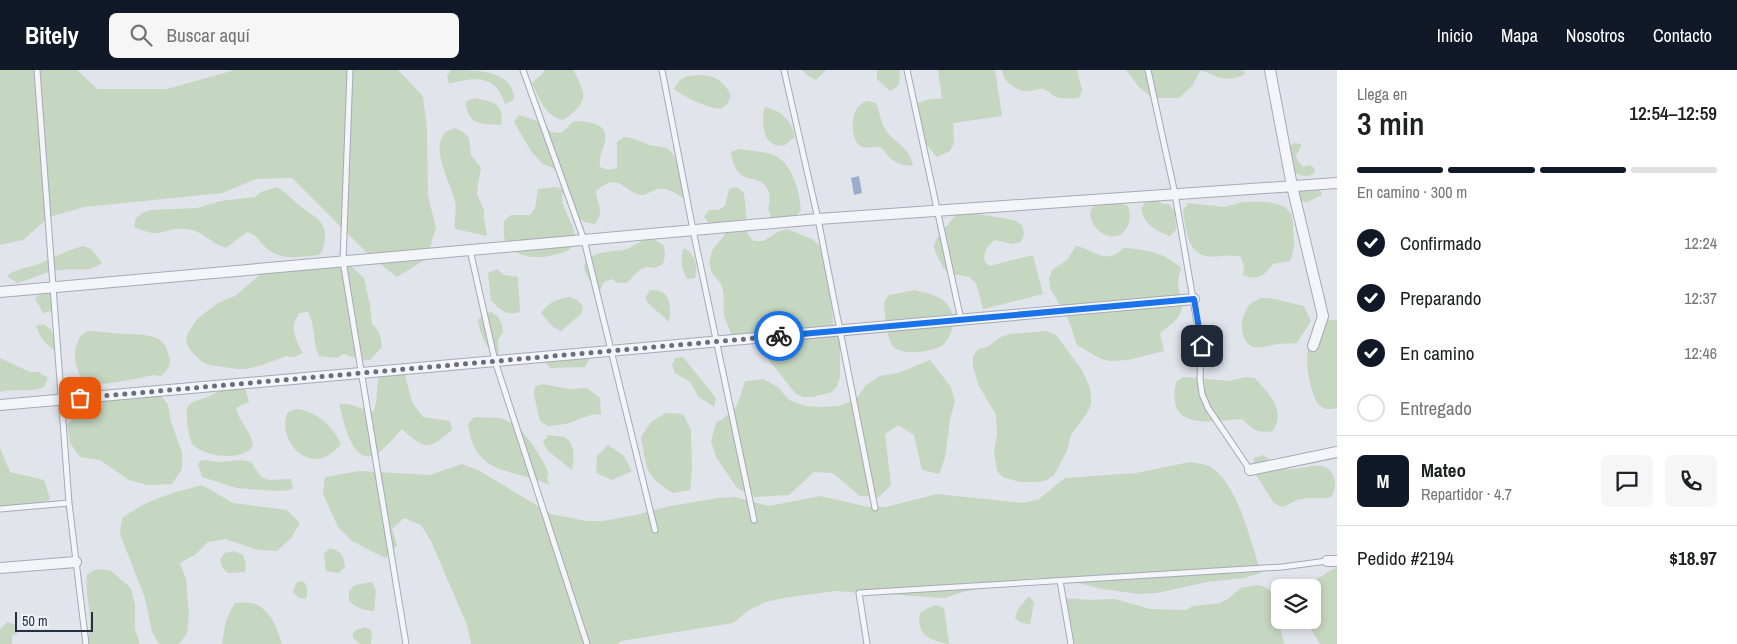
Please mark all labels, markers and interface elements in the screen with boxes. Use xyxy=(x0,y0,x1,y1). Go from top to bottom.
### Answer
search box xyxy=(109,13,459,58)
text: Bitely xyxy=(25,19,79,51)
icon: search xyxy=(127,21,155,49)
text: Buscar aquí xyxy=(167,22,250,48)
text: Inicio xyxy=(1437,23,1473,48)
text: Mapa xyxy=(1501,23,1538,48)
text: Nosotros xyxy=(1566,23,1625,48)
text: Contacto xyxy=(1653,23,1712,48)
text: Llega en xyxy=(1357,83,1407,105)
text: 12:54–12:59 xyxy=(1629,100,1717,126)
text: 3 min xyxy=(1357,102,1425,145)
text: En camino · 300 m xyxy=(1357,181,1467,203)
icon: check xyxy=(1357,229,1385,257)
text: Confirmado xyxy=(1400,230,1481,256)
text: 12:24 xyxy=(1684,232,1717,254)
icon: check xyxy=(1357,284,1385,312)
text: Preparando xyxy=(1400,285,1481,311)
text: 12:37 xyxy=(1684,287,1717,309)
courier xyxy=(754,311,804,361)
icon: bike xyxy=(765,322,793,350)
pin xyxy=(1181,325,1223,367)
icon: home xyxy=(1188,332,1216,360)
icon: check xyxy=(1357,339,1385,367)
text: En camino xyxy=(1400,340,1474,366)
text: 12:46 xyxy=(1684,342,1717,364)
pin xyxy=(59,377,101,419)
icon: bag xyxy=(66,384,94,412)
text: Entregado xyxy=(1400,395,1472,421)
button: chat xyxy=(1601,455,1653,507)
button: phone xyxy=(1665,455,1717,507)
text: Mateo xyxy=(1421,457,1466,483)
text: M xyxy=(1377,468,1389,494)
text: Repartidor · 4.7 xyxy=(1421,483,1512,505)
text: Pedido #2194 xyxy=(1357,545,1454,571)
text: $18.97 xyxy=(1669,545,1717,571)
map controls xyxy=(1271,579,1321,629)
button: layers xyxy=(1271,579,1321,629)
scale bar xyxy=(15,609,92,632)
text: 50 m xyxy=(22,612,48,630)

